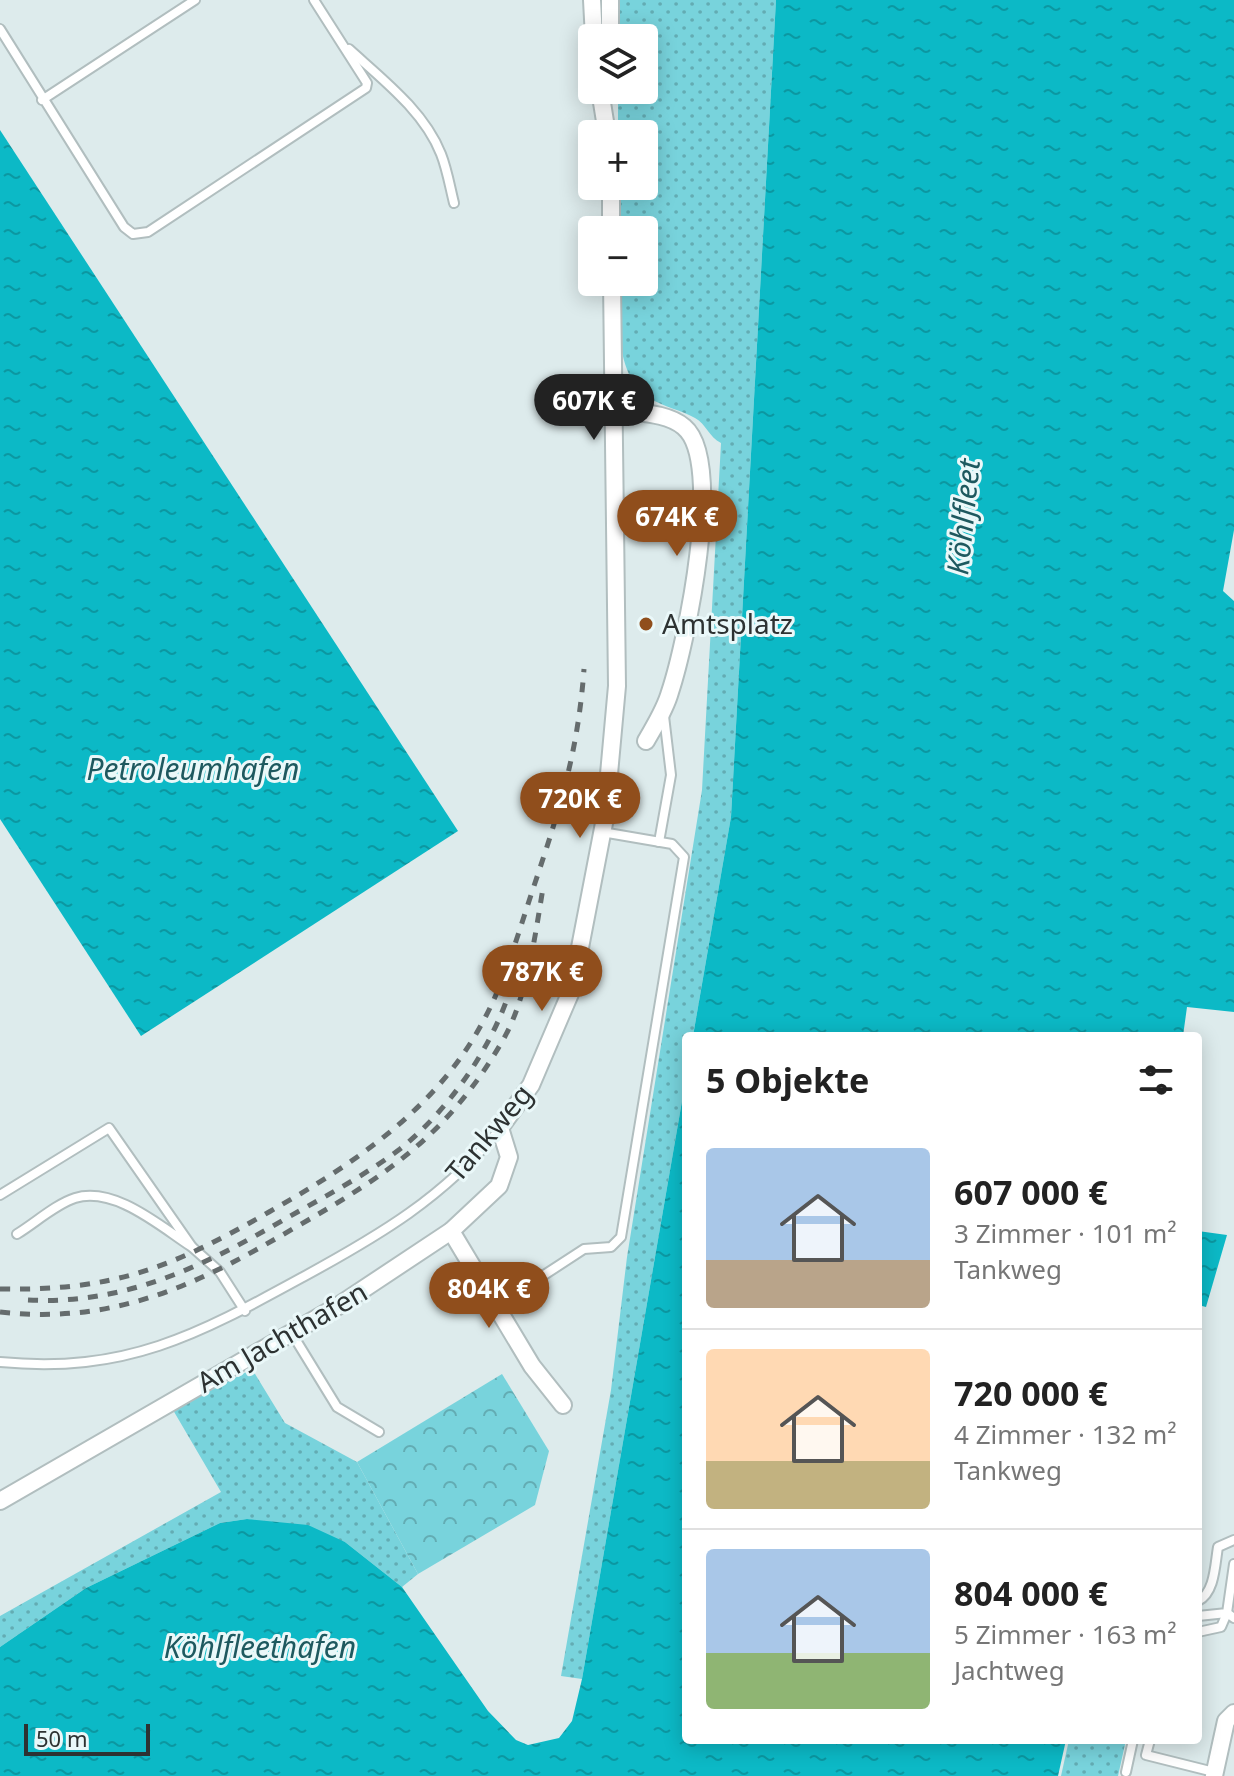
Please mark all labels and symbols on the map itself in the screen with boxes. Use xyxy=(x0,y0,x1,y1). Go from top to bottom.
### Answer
pin: 607K € xyxy=(529,374,659,442)
water label: Köhlfleet xyxy=(936,456,989,577)
pin: 674K € xyxy=(612,490,742,558)
place label: Amtsplatz xyxy=(662,604,793,642)
marker: Amtsplatz xyxy=(637,615,655,633)
water label: Petroleumhafen xyxy=(87,748,299,789)
pin: 720K € xyxy=(515,772,645,840)
pin: 787K € xyxy=(477,945,607,1013)
street label: Tankweg xyxy=(436,1076,540,1189)
pin: 804K € xyxy=(424,1262,554,1330)
street label: Am Jachthafen xyxy=(189,1272,374,1400)
water label: Köhlfleethafen xyxy=(164,1626,356,1667)
scale bar xyxy=(24,1720,150,1756)

